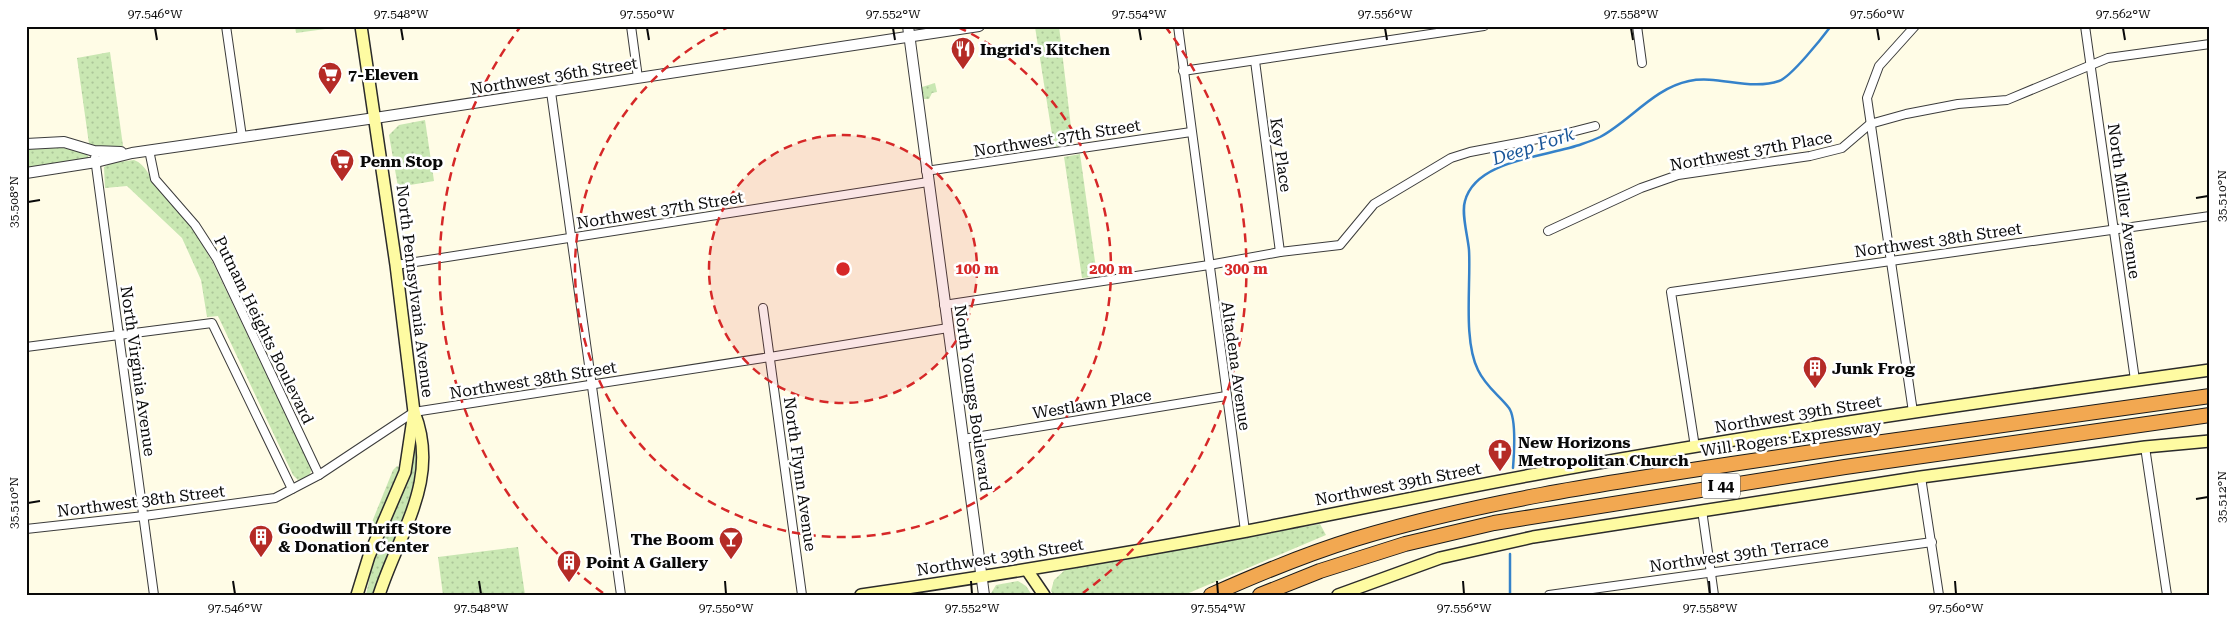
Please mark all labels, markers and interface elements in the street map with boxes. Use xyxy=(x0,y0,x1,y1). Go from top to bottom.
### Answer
text: 97.546°W xyxy=(128,7,183,21)
text: 97.548°W xyxy=(374,7,429,21)
text: 97.550°W xyxy=(620,7,675,21)
text: 97.552°W xyxy=(866,7,921,21)
text: 97.554°W xyxy=(1112,7,1167,21)
text: 97.556°W xyxy=(1358,7,1413,21)
text: 97.558°W xyxy=(1604,7,1659,21)
text: 97.560°W xyxy=(1850,7,1905,21)
text: 97.562°W xyxy=(2096,7,2151,21)
restaurant icon: Ingrid's Kitchen xyxy=(950,36,976,70)
place label: Ingrid's Kitchen xyxy=(980,40,1110,59)
street label: Northwest 36th Street xyxy=(469,53,639,99)
supermarket icon: 7-Eleven xyxy=(317,61,343,95)
place label: 7-Eleven xyxy=(348,65,419,84)
street label: Northwest 37th Street xyxy=(972,115,1142,161)
street label: Key Place xyxy=(1266,117,1296,194)
street label: North Miller Avenue xyxy=(2104,122,2144,280)
water label: Deep Fork xyxy=(1488,123,1577,169)
street label: Northwest 37th Place xyxy=(1668,127,1834,175)
supermarket icon: Penn Stop xyxy=(329,148,355,182)
place label: Penn Stop xyxy=(360,152,443,171)
text: 35.510°N xyxy=(2215,170,2229,222)
text: 35.508°N xyxy=(7,176,21,228)
street label: North Pennsylvania Avenue xyxy=(393,184,437,399)
street label: Northwest 37th Street xyxy=(575,187,745,233)
street label: Northwest 38th Street xyxy=(1853,219,2023,261)
street label: Putnam Heights Boulevard xyxy=(210,233,318,427)
centre of rings xyxy=(834,260,852,278)
text: 100 m xyxy=(955,260,999,278)
text: 200 m xyxy=(1089,260,1133,278)
text: 300 m xyxy=(1224,260,1268,278)
street label: North Virginia Avenue xyxy=(117,285,159,458)
street label: Altadena Avenue xyxy=(1218,300,1254,432)
street label: North Youngs Boulevard xyxy=(950,303,996,493)
building icon: Junk Frog xyxy=(1802,355,1828,389)
street label: Northwest 38th Street xyxy=(448,357,618,403)
place label: Junk Frog xyxy=(1832,359,1915,378)
street label: Westlawn Place xyxy=(1031,385,1153,423)
street label: Northwest 39th Street xyxy=(1713,391,1883,437)
street label: North Flynn Avenue xyxy=(780,396,820,553)
street label: Will Rogers Expressway xyxy=(1699,416,1883,460)
place label: New Horizons Metropolitan Church xyxy=(1518,433,1689,470)
church icon: New Horizons Metropolitan Church xyxy=(1487,438,1513,472)
street label: Northwest 39th Street xyxy=(1313,459,1483,509)
text: 35.512°N xyxy=(2215,471,2229,523)
road number: I 44 xyxy=(1702,474,1740,498)
text: 35.510°N xyxy=(7,477,21,529)
street label: Northwest 38th Street xyxy=(56,481,226,521)
place label: Goodwill Thrift Store & Donation Center xyxy=(278,519,451,556)
building icon: Goodwill Thrift Store & Donation Center xyxy=(248,524,274,558)
bar icon: The Boom xyxy=(718,526,744,560)
place label: The Boom xyxy=(630,530,715,549)
street label: Northwest 39th Terrace xyxy=(1648,532,1830,576)
street label: Northwest 39th Street xyxy=(915,534,1085,580)
building icon: Point A Gallery xyxy=(556,549,582,583)
place label: Point A Gallery xyxy=(586,553,708,572)
text: 97.546°W xyxy=(208,601,263,615)
text: 97.548°W xyxy=(454,601,509,615)
text: 97.550°W xyxy=(699,601,754,615)
text: 97.552°W xyxy=(945,601,1000,615)
text: 97.554°W xyxy=(1191,601,1246,615)
text: 97.556°W xyxy=(1437,601,1492,615)
text: 97.558°W xyxy=(1683,601,1738,615)
text: 97.560°W xyxy=(1929,601,1984,615)

